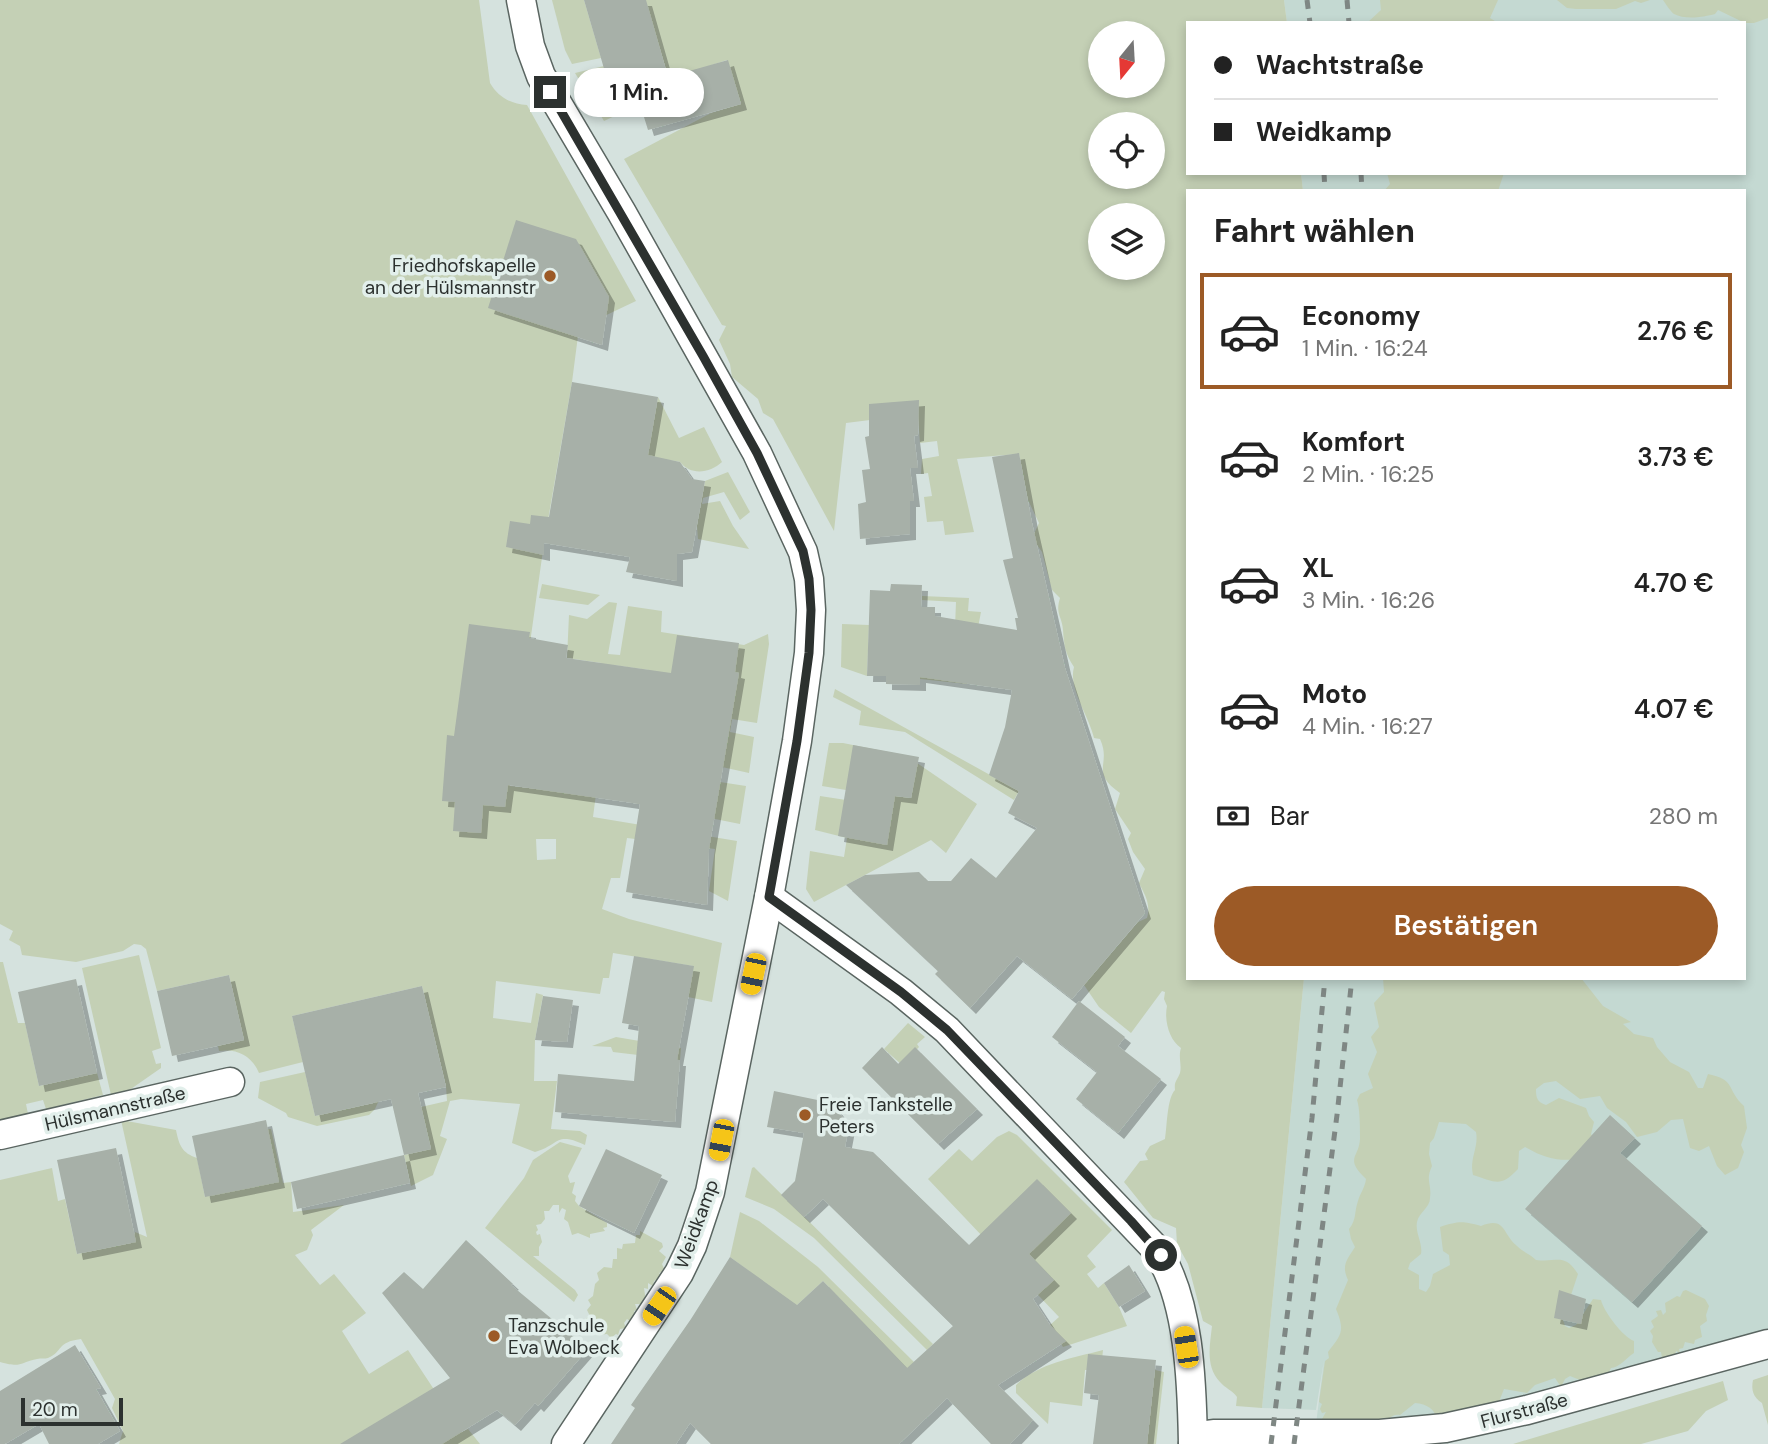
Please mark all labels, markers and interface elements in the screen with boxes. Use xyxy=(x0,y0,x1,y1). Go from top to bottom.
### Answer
north arrow xyxy=(1088,21,1166,98)
map controls xyxy=(1088,21,1165,280)
text: Wachtstraße xyxy=(1256,48,1424,82)
callout: 1 Min. xyxy=(574,68,704,116)
route end xyxy=(534,76,566,108)
text: 1 Min. xyxy=(609,77,669,107)
button: locate xyxy=(1088,112,1165,189)
text: Weidkamp xyxy=(1256,115,1392,149)
button: layers xyxy=(1088,203,1165,280)
text: Fahrt wählen xyxy=(1214,210,1415,252)
place label: Friedhofskapelle an der Hülsmannstr xyxy=(365,253,536,300)
marker: Friedhofskapelle an der Hülsmannstr xyxy=(542,268,558,284)
text: Economy xyxy=(1302,299,1420,333)
icon: car xyxy=(1218,300,1281,363)
text: 2.76 € xyxy=(1637,314,1714,348)
text: 1 Min. · 16:24 xyxy=(1302,333,1428,363)
text: Komfort xyxy=(1302,425,1405,459)
icon: car xyxy=(1218,426,1281,489)
text: 3.73 € xyxy=(1637,440,1714,474)
text: 2 Min. · 16:25 xyxy=(1302,459,1434,489)
text: XL xyxy=(1302,551,1334,585)
icon: car xyxy=(1218,552,1281,615)
text: 4.70 € xyxy=(1633,566,1714,600)
text: 3 Min. · 16:26 xyxy=(1302,585,1435,615)
text: Moto xyxy=(1302,677,1367,711)
icon: car xyxy=(1218,678,1281,741)
text: 4.07 € xyxy=(1634,692,1714,726)
text: 4 Min. · 16:27 xyxy=(1302,711,1433,741)
icon: cash xyxy=(1214,797,1252,835)
text: Bar xyxy=(1270,799,1309,833)
text: 280 m xyxy=(1649,801,1718,831)
button: Bestätigen xyxy=(1214,886,1718,966)
car xyxy=(739,951,768,997)
street label: Hülsmannstraße xyxy=(42,1080,188,1137)
place label: Freie Tankstelle Peters xyxy=(819,1092,953,1139)
marker: Freie Tankstelle Peters xyxy=(797,1107,813,1123)
car xyxy=(707,1117,736,1163)
street label: Weidkamp xyxy=(669,1176,724,1272)
route start xyxy=(1145,1239,1177,1271)
car xyxy=(639,1283,680,1329)
place label: Tanzschule Eva Wolbeck xyxy=(508,1313,620,1360)
car xyxy=(1173,1325,1200,1369)
marker: Tanzschule Eva Wolbeck xyxy=(486,1328,502,1344)
street label: Flurstraße xyxy=(1478,1387,1571,1434)
scale bar xyxy=(21,1395,122,1427)
text: 20 m xyxy=(32,1397,78,1422)

